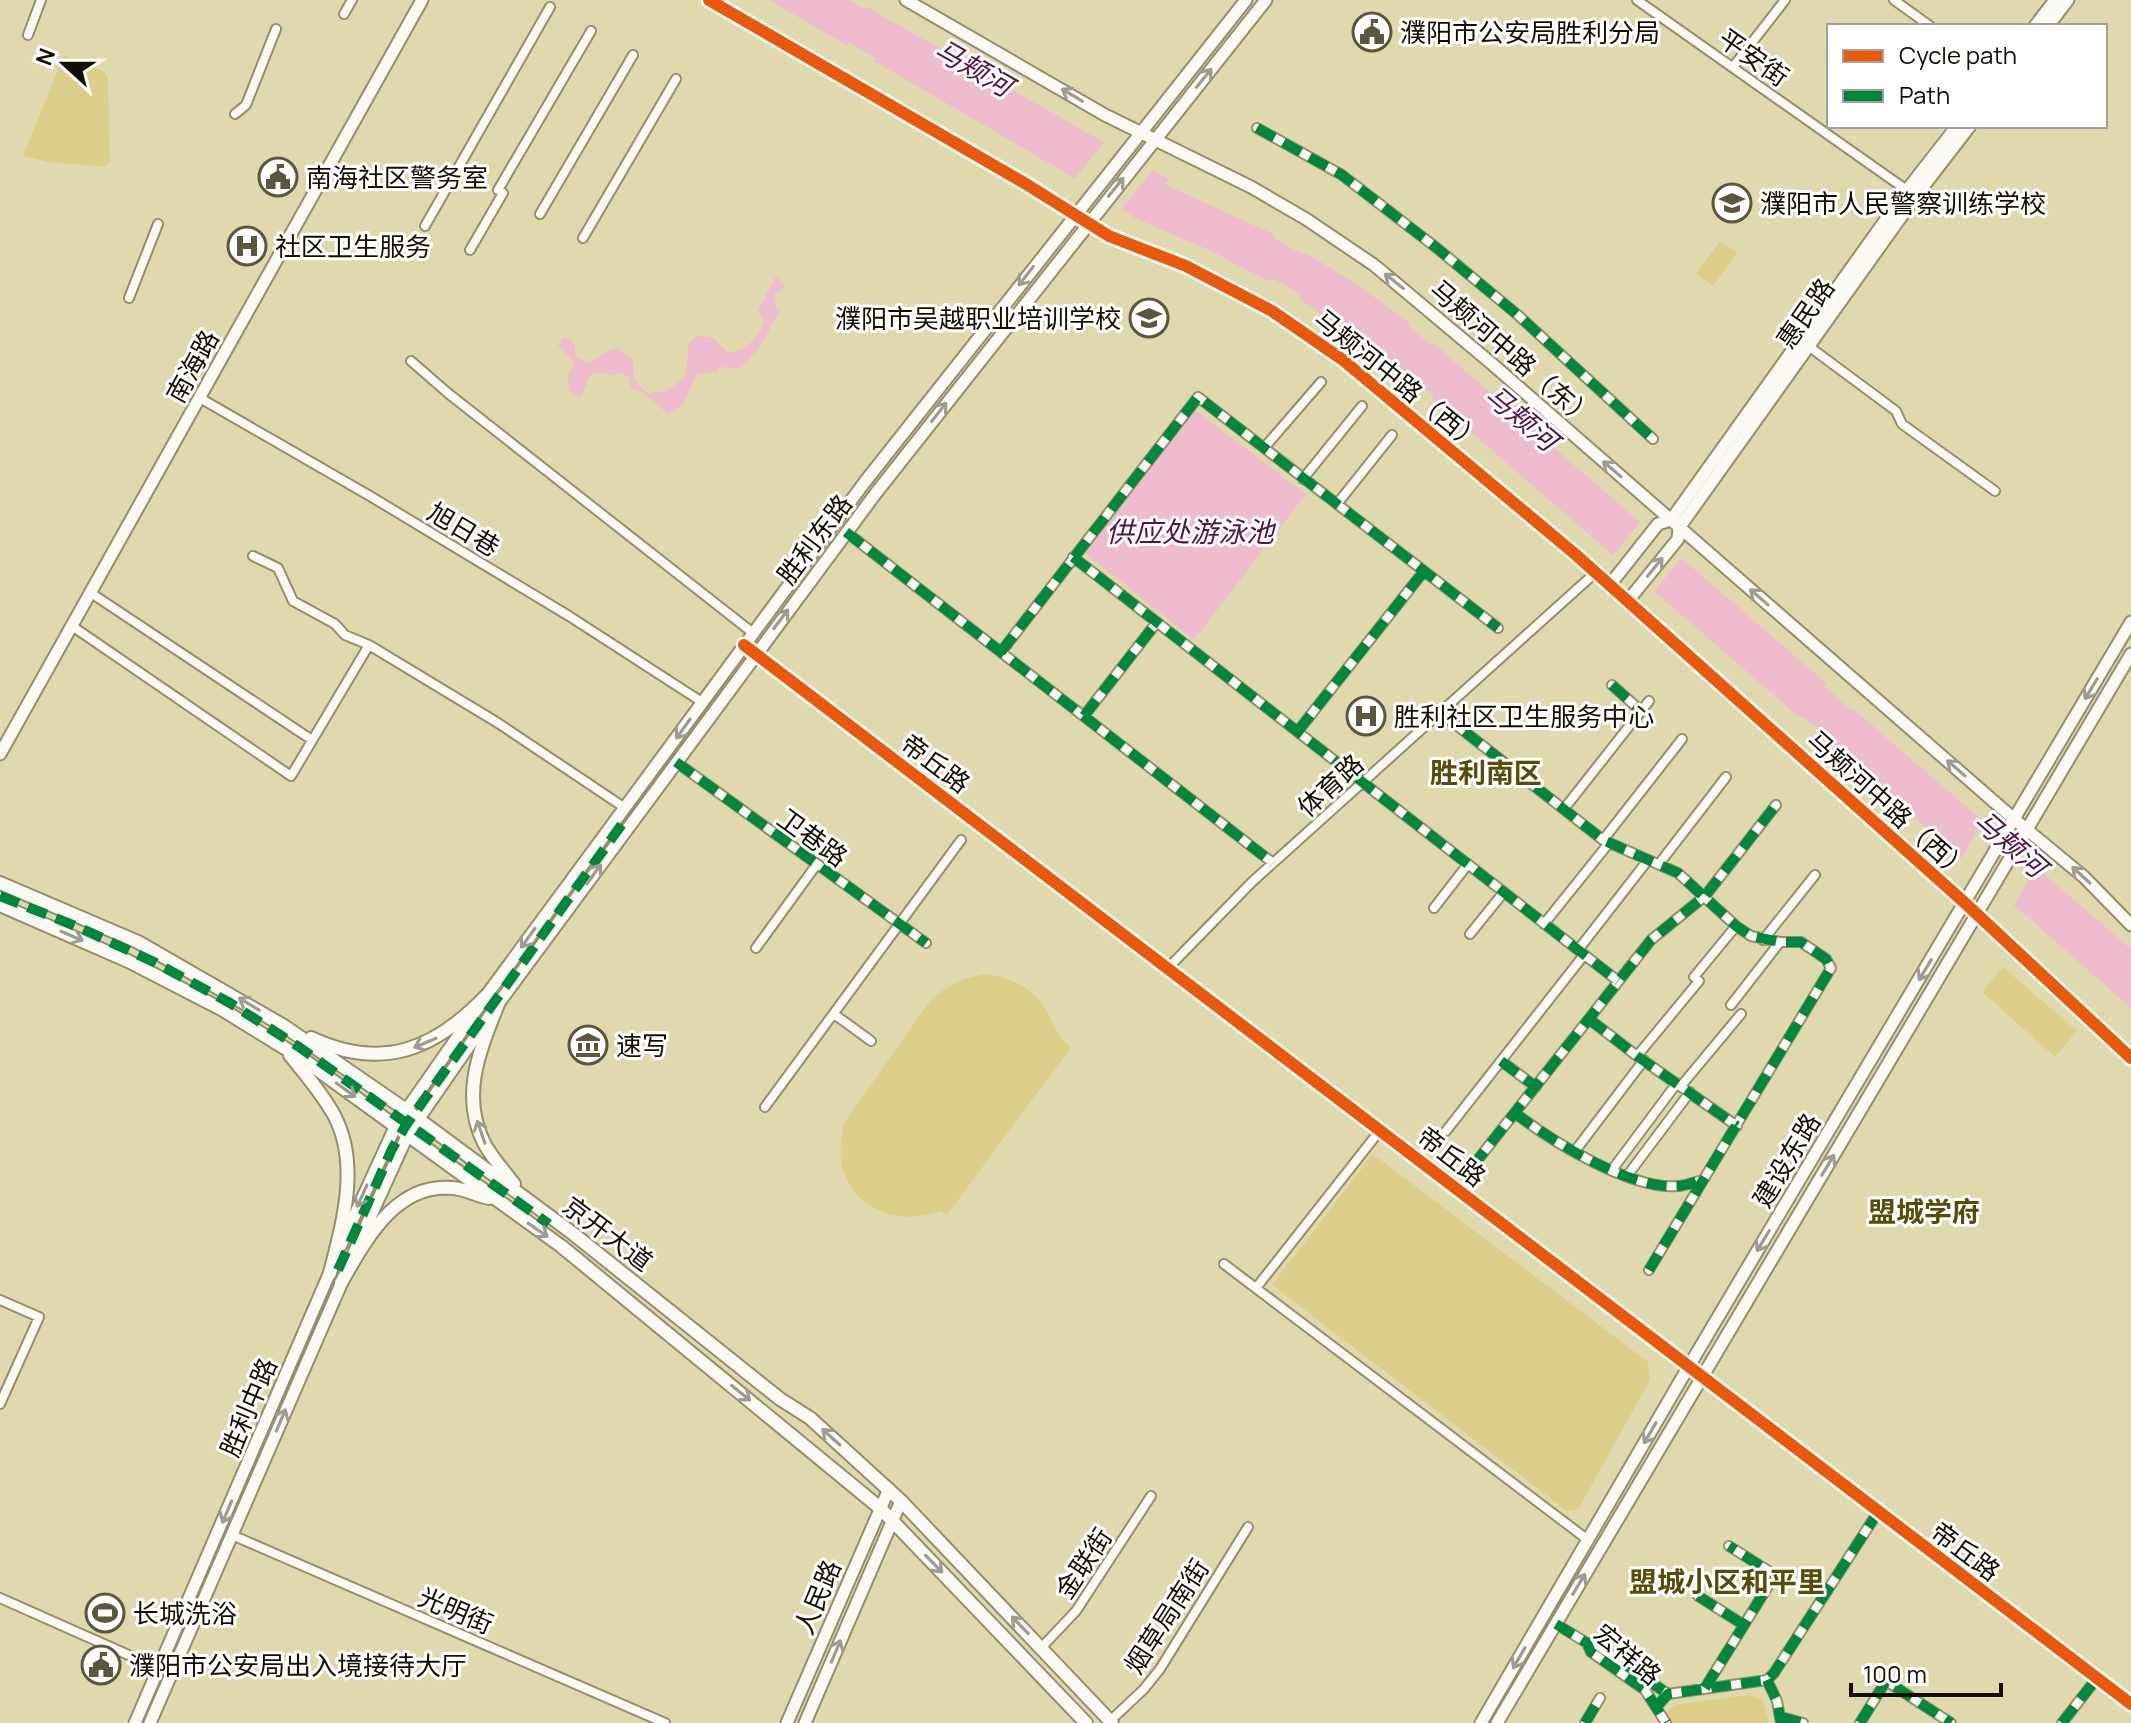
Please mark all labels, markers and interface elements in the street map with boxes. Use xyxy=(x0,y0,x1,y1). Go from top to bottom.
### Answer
public building icon: 濮阳市公安局胜利分局 xyxy=(1351,11,1393,53)
place label: 濮阳市公安局胜利分局 xyxy=(1400,14,1660,50)
street label: 平安街 xyxy=(1712,20,1796,94)
north arrow xyxy=(24,24,104,104)
legend xyxy=(1827,24,2107,128)
water label: 马颊河 xyxy=(928,30,1024,107)
text: Cycle path xyxy=(1899,38,2017,71)
text: N xyxy=(28,44,62,70)
one-way arrow xyxy=(1195,68,1213,89)
text: Path xyxy=(1899,78,1950,111)
one-way arrow xyxy=(1061,87,1084,103)
public building icon: 南海社区警务室 xyxy=(257,156,299,198)
place label: 南海社区警务室 xyxy=(306,159,488,195)
one-way arrow xyxy=(1108,177,1125,198)
school or university icon: 濮阳市人民警察训练学校 xyxy=(1711,182,1753,224)
place label: 濮阳市人民警察训练学校 xyxy=(1760,185,2046,221)
hospital icon: 社区卫生服务 xyxy=(226,225,268,267)
place label: 社区卫生服务 xyxy=(275,228,431,264)
one-way arrow xyxy=(1017,265,1035,286)
street label: 惠民路 xyxy=(1768,271,1842,355)
one-way arrow xyxy=(1384,272,1405,289)
street label: 马颊河中路（东） xyxy=(1424,273,1602,433)
school or university icon: 濮阳市吴越职业培训学校 xyxy=(1128,297,1170,339)
place label: 濮阳市吴越职业培训学校 xyxy=(835,300,1121,336)
street label: 马颊河中路（西） xyxy=(1307,301,1491,459)
street label: 南海路 xyxy=(157,323,227,409)
water label: 马颊河 xyxy=(1479,377,1565,457)
one-way arrow xyxy=(930,402,947,423)
one-way arrow xyxy=(1602,460,1622,478)
street label: 胜利东路 xyxy=(768,487,860,591)
street label: 旭日巷 xyxy=(421,493,507,565)
water label: 供应处游泳池 xyxy=(1106,512,1277,550)
one-way arrow xyxy=(1646,557,1664,578)
one-way arrow xyxy=(1750,589,1770,607)
one-way arrow xyxy=(773,609,790,631)
one-way arrow xyxy=(2083,677,2099,700)
hospital icon: 胜利社区卫生服务中心 xyxy=(1345,695,1387,737)
place label: 胜利社区卫生服务中心 xyxy=(1394,698,1654,734)
one-way arrow xyxy=(674,717,691,739)
street label: 马颊河中路（西） xyxy=(1800,722,1978,888)
street label: 帝丘路 xyxy=(894,725,978,801)
street label: 体育路 xyxy=(1289,746,1371,824)
district label: 胜利南区 xyxy=(1430,753,1542,791)
one-way arrow xyxy=(1946,759,1966,777)
street label: 卫巷路 xyxy=(771,800,855,874)
water label: 马颊河 xyxy=(1967,801,2059,888)
one-way arrow xyxy=(586,863,602,885)
one-way arrow xyxy=(2072,867,2092,885)
one-way arrow xyxy=(520,926,537,948)
one-way arrow xyxy=(59,929,83,944)
one-way arrow xyxy=(1917,958,1933,981)
one-way arrow xyxy=(238,996,261,1012)
museum icon: 速写 xyxy=(567,1024,609,1066)
place label: 速写 xyxy=(616,1027,668,1063)
one-way arrow xyxy=(413,1036,438,1051)
one-way arrow xyxy=(335,1082,357,1099)
street label: 建设东路 xyxy=(1744,1106,1828,1214)
street label: 帝丘路 xyxy=(1410,1118,1494,1194)
one-way arrow xyxy=(472,1119,487,1144)
one-way arrow xyxy=(1820,1154,1836,1177)
one-way arrow xyxy=(354,1183,369,1207)
street label: 京开大道 xyxy=(556,1187,660,1279)
district label: 盟城学府 xyxy=(1868,1192,1980,1230)
one-way arrow xyxy=(527,1222,549,1238)
one-way arrow xyxy=(1755,1229,1771,1252)
street label: 胜利中路 xyxy=(211,1352,285,1462)
one-way arrow xyxy=(730,1384,750,1402)
one-way arrow xyxy=(274,1408,289,1433)
one-way arrow xyxy=(1642,1421,1658,1444)
one-way arrow xyxy=(821,1428,841,1447)
one-way arrow xyxy=(218,1499,233,1524)
street label: 帝丘路 xyxy=(1924,1513,2008,1589)
street label: 金联街 xyxy=(1046,1521,1120,1605)
street label: 烟草局南街 xyxy=(1115,1552,1217,1680)
street label: 人民路 xyxy=(785,1554,849,1640)
one-way arrow xyxy=(925,1554,944,1574)
district label: 盟城小区和平里 xyxy=(1629,1562,1825,1600)
one-way arrow xyxy=(1572,1573,1588,1596)
street label: 光明街 xyxy=(413,1578,499,1642)
sports icon: 长城洗浴 xyxy=(84,1592,126,1634)
place label: 长城洗浴 xyxy=(133,1595,237,1631)
street label: 宏祥路 xyxy=(1587,1615,1669,1693)
one-way arrow xyxy=(1011,1616,1030,1635)
one-way arrow xyxy=(829,1640,844,1664)
public building icon: 濮阳市公安局出入境接待大厅 xyxy=(80,1644,122,1686)
one-way arrow xyxy=(1511,1646,1527,1669)
place label: 濮阳市公安局出入境接待大厅 xyxy=(129,1647,467,1683)
scale bar xyxy=(1851,1647,2001,1697)
text: 100 m xyxy=(1863,1657,1927,1690)

